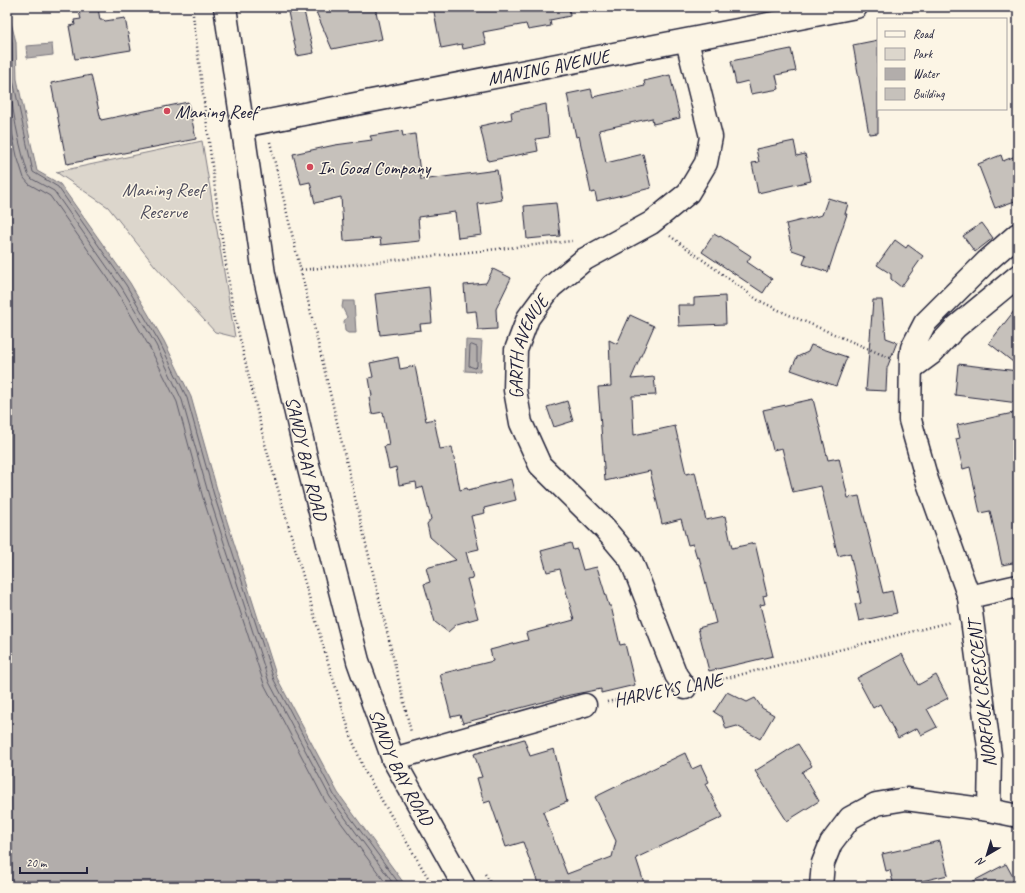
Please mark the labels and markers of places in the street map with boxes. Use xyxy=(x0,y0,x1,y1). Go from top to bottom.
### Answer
place label: Maning Reef xyxy=(175,100,261,124)
marker: Maning Reef xyxy=(162,106,172,116)
place label: In Good Company xyxy=(318,156,432,180)
marker: In Good Company xyxy=(305,162,315,172)

